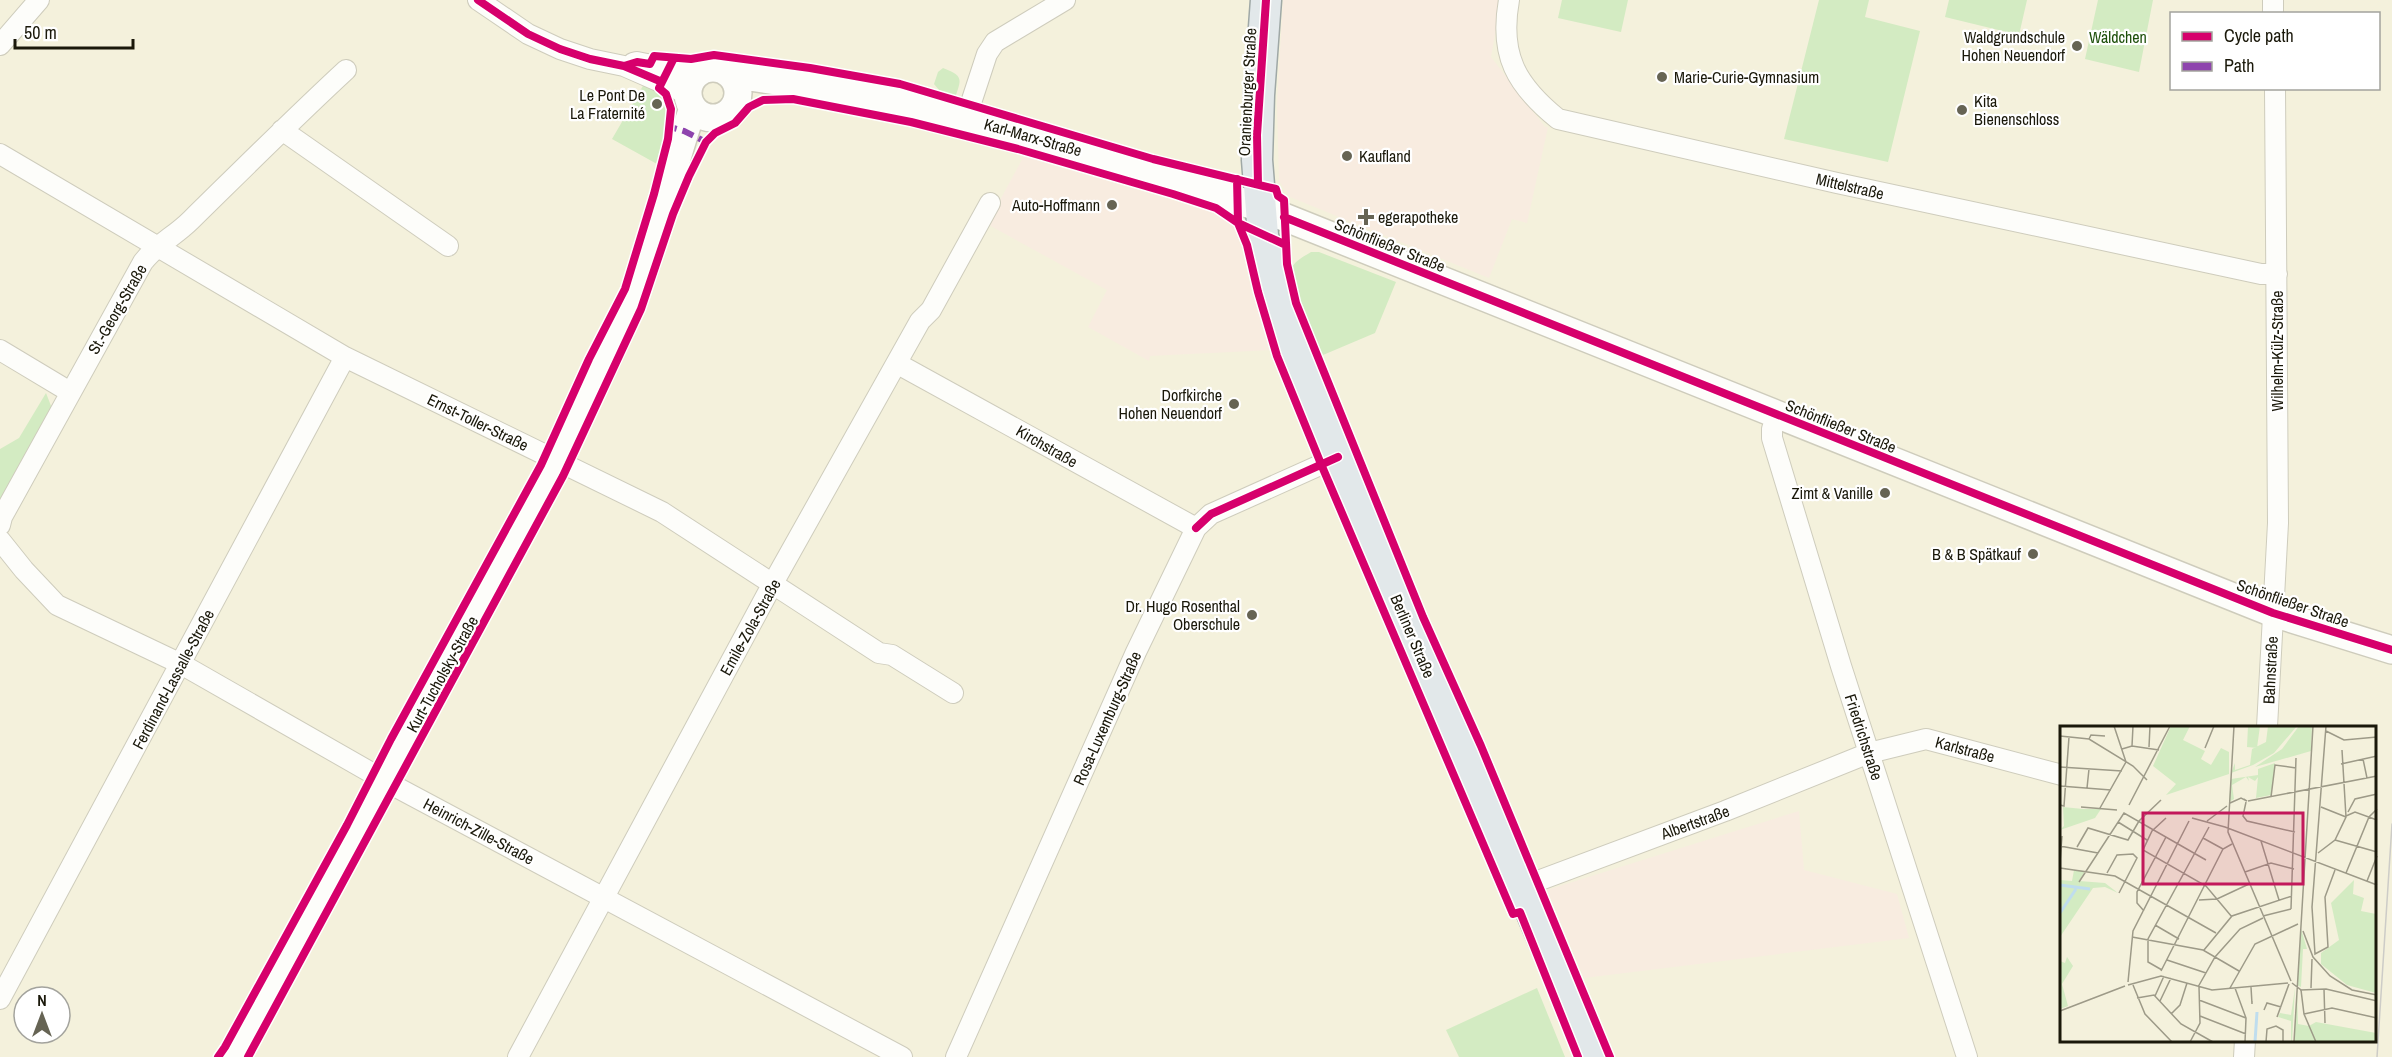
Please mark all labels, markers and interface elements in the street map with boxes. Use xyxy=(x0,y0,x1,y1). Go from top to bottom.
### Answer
scale bar xyxy=(15,12,134,50)
legend xyxy=(2170,12,2380,90)
text: 50 m xyxy=(24,20,57,45)
text: Cycle path xyxy=(2224,23,2294,48)
place label: Waldgrundschule Hohen Neuendorf xyxy=(1961,26,2065,66)
park label: Wäldchen xyxy=(2089,26,2147,48)
street label: Oranienburger Straße xyxy=(1233,27,1261,157)
marker: Waldgrundschule Hohen Neuendorf xyxy=(2070,39,2084,53)
text: Path xyxy=(2224,53,2254,78)
place label: Marie-Curie-Gymnasium xyxy=(1674,66,1819,88)
marker: Marie-Curie-Gymnasium xyxy=(1655,70,1669,84)
place label: Le Pont De La Fraternité xyxy=(570,84,645,124)
place label: Kita Bienenschloss xyxy=(1974,90,2059,130)
marker: Le Pont De La Fraternité xyxy=(650,97,664,111)
marker: Kita Bienenschloss xyxy=(1955,103,1969,117)
street label: Karl-Marx-Straße xyxy=(982,113,1084,161)
place label: Kaufland xyxy=(1359,145,1411,167)
marker: Kaufland xyxy=(1340,149,1354,163)
street label: Mittelstraße xyxy=(1814,167,1886,205)
place label: Auto-Hoffmann xyxy=(1011,194,1100,216)
marker: Auto-Hoffmann xyxy=(1105,198,1119,212)
place label: egerapotheke xyxy=(1378,206,1458,228)
marker: egerapotheke xyxy=(1359,210,1373,224)
street label: Schönfließer Straße xyxy=(1331,213,1449,277)
street label: St.-Georg-Straße xyxy=(82,260,152,358)
street label: Wilhelm-Külz-Straße xyxy=(2266,290,2288,412)
place label: Dorfkirche Hohen Neuendorf xyxy=(1118,384,1222,424)
street label: Ernst-Toller-Straße xyxy=(424,388,532,456)
street label: Schönfließer Straße xyxy=(1782,394,1900,458)
marker: Dorfkirche Hohen Neuendorf xyxy=(1227,397,1241,411)
street label: Kirchstraße xyxy=(1012,420,1082,472)
place label: Zimt & Vanille xyxy=(1792,482,1873,504)
marker: Zimt & Vanille xyxy=(1878,486,1892,500)
place label: B & B Spätkauf xyxy=(1932,543,2021,565)
marker: B & B Spätkauf xyxy=(2026,547,2040,561)
street label: Schönfließer Straße xyxy=(2234,573,2352,633)
street label: Emile-Zola-Straße xyxy=(714,575,786,679)
street label: Berliner Straße xyxy=(1385,591,1441,681)
place label: Dr. Hugo Rosenthal Oberschule xyxy=(1126,595,1240,635)
street label: Ferdinand-Lassalle-Straße xyxy=(127,605,219,753)
marker: Dr. Hugo Rosenthal Oberschule xyxy=(1245,608,1259,622)
street label: Kurt-Tucholsky-Straße xyxy=(401,612,483,736)
street label: Bahnstraße xyxy=(2257,636,2283,704)
street label: Rosa-Luxemburg-Straße xyxy=(1068,648,1146,788)
street label: Friedrichstraße xyxy=(1840,691,1888,783)
inset map xyxy=(2060,726,2377,1042)
street label: Karlstraße xyxy=(1933,731,1997,767)
street label: Heinrich-Zille-Straße xyxy=(420,793,538,869)
street label: Albertstraße xyxy=(1657,799,1732,845)
north arrow xyxy=(12,985,72,1045)
text: N xyxy=(37,989,47,1011)

